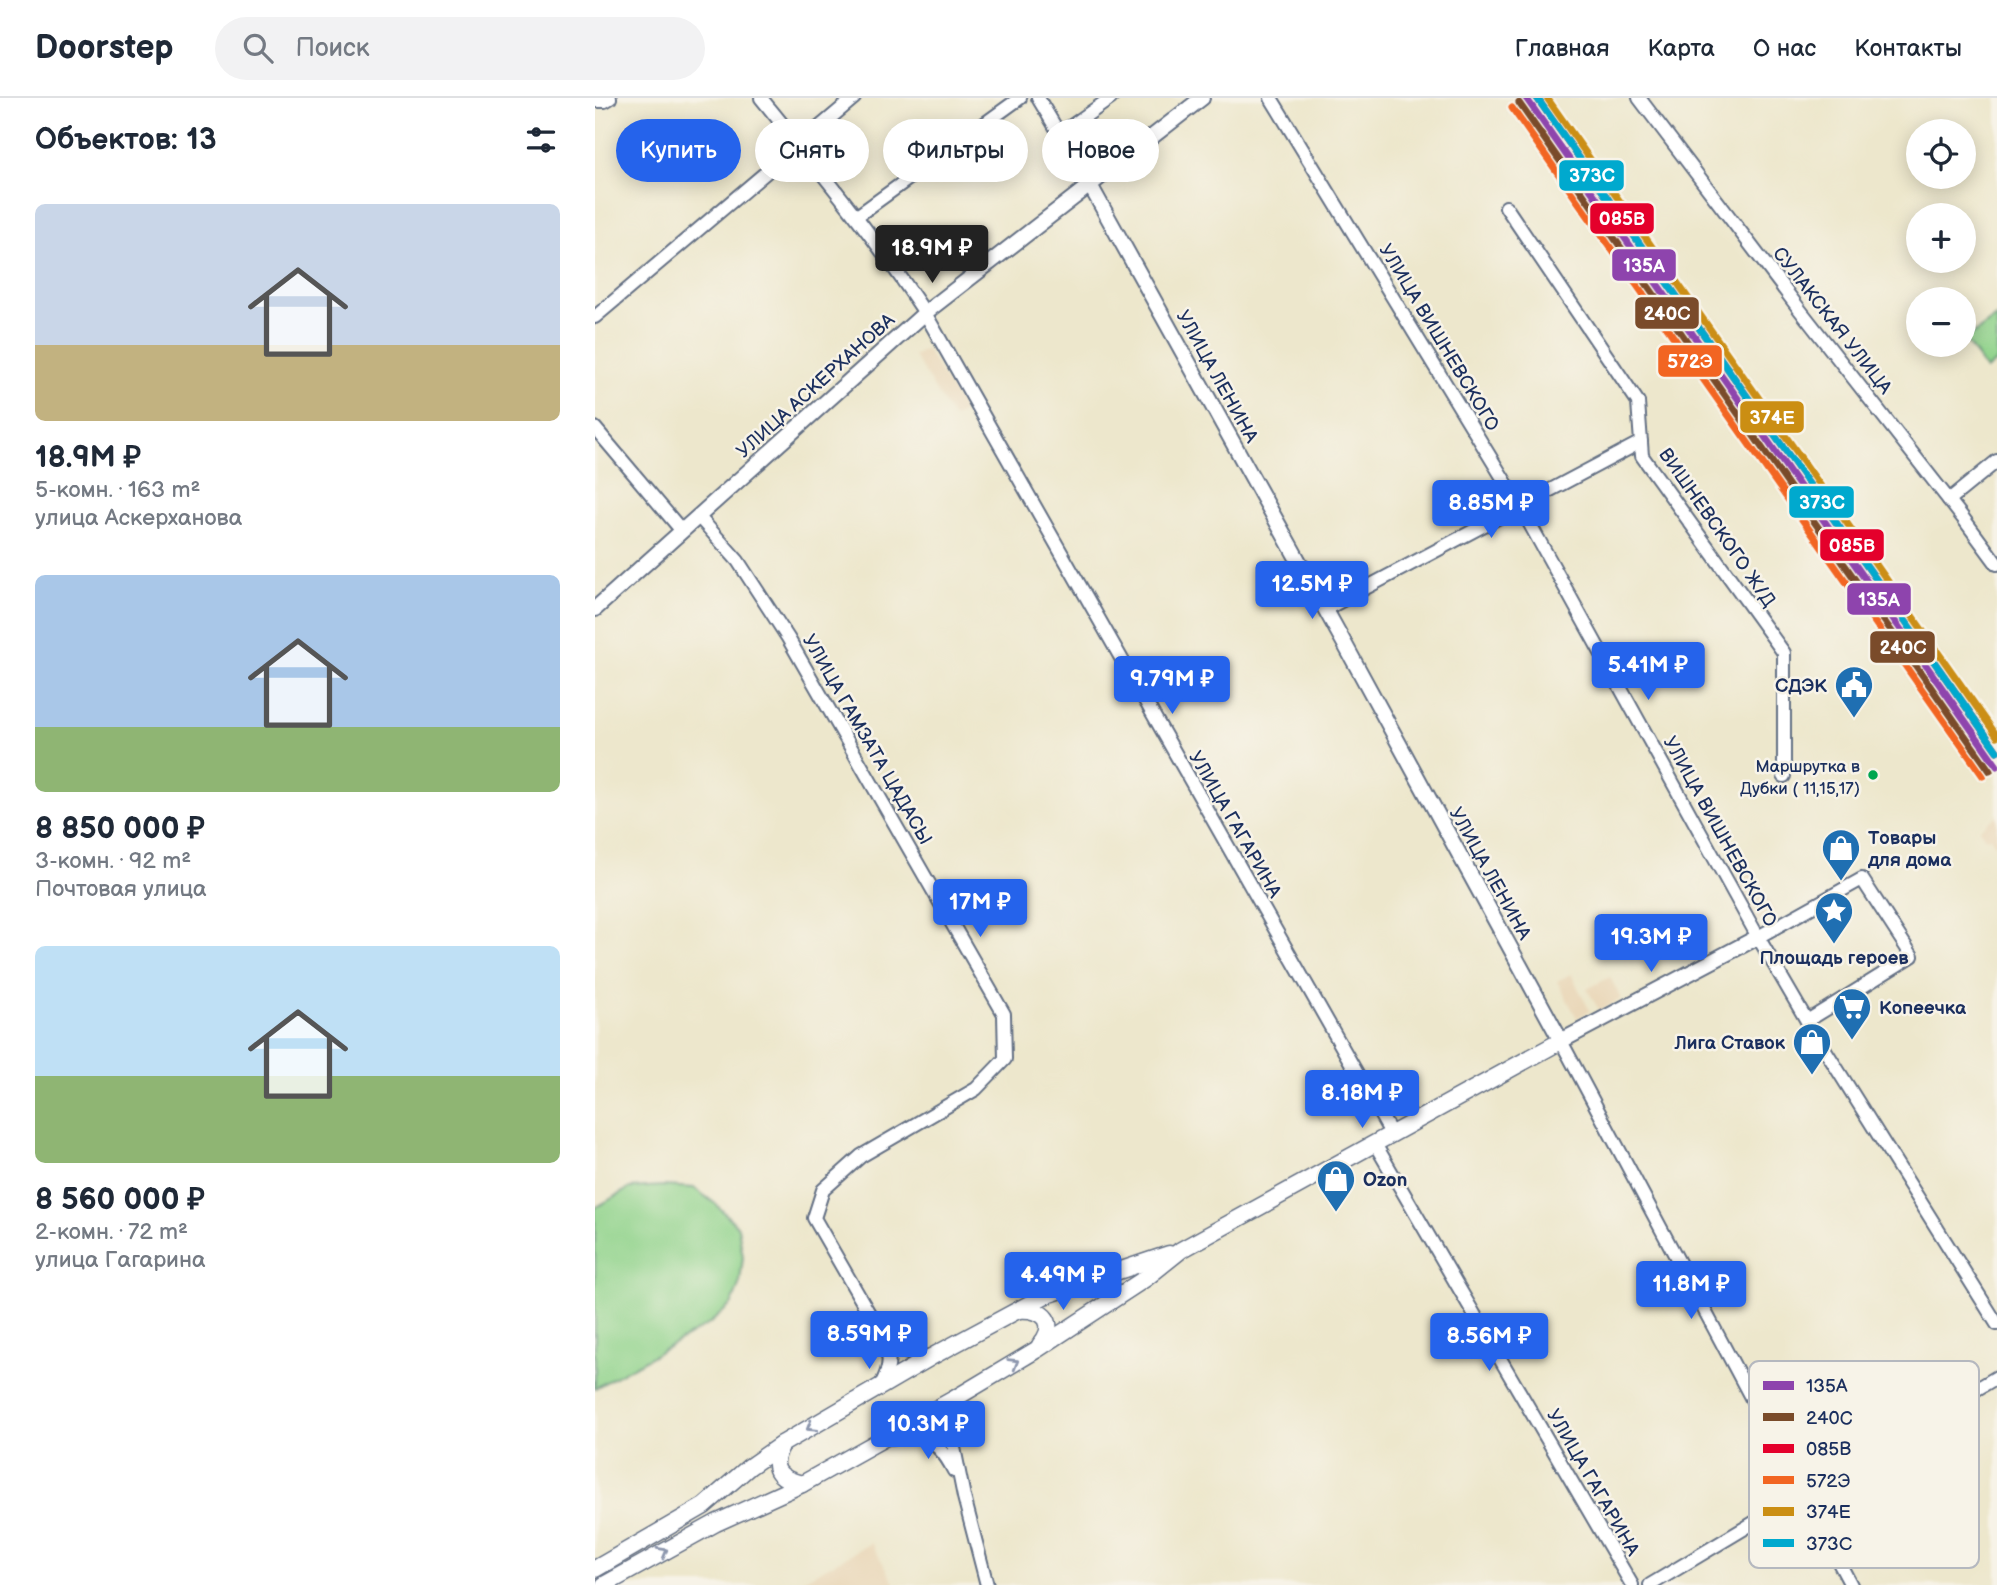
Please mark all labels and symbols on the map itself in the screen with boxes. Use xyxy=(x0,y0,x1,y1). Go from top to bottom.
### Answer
line badge: 373C xyxy=(1558,159,1625,192)
text: 373C xyxy=(1569,165,1615,188)
line badge: 085В xyxy=(1589,202,1655,235)
text: 085В xyxy=(1599,208,1645,231)
pin: 18.9M ₽ xyxy=(867,226,997,285)
street label: УЛИЦА ВИШНЕВСКОГО xyxy=(1374,240,1504,436)
street label: СУЛАКСКАЯ УЛИЦА xyxy=(1767,243,1897,399)
line badge: 135А xyxy=(1611,248,1677,282)
text: 135А xyxy=(1623,255,1665,278)
line badge: 240С xyxy=(1634,296,1700,330)
text: 240С xyxy=(1644,303,1690,326)
street label: УЛИЦА ЛЕНИНА xyxy=(1171,306,1263,447)
street label: УЛИЦА АСКЕРХАНОВА xyxy=(732,309,900,463)
line badge: 572Э xyxy=(1657,344,1723,378)
text: 572Э xyxy=(1667,351,1713,374)
line badge: 374Е xyxy=(1739,400,1805,434)
text: 374Е xyxy=(1749,407,1795,430)
street label: ВИШНЕВСКОГО Ж/Д xyxy=(1653,444,1780,612)
pin: 8.85M ₽ xyxy=(1426,480,1556,540)
line badge: 373C xyxy=(1788,485,1855,519)
text: 373C xyxy=(1799,492,1845,515)
line badge: 085В xyxy=(1819,528,1885,562)
text: 085В xyxy=(1829,535,1875,558)
pin: 12.5M ₽ xyxy=(1247,561,1377,621)
line badge: 135А xyxy=(1846,582,1912,616)
text: 135А xyxy=(1858,589,1900,612)
line badge: 240С xyxy=(1869,630,1936,664)
street label: УЛИЦА ГАМЗАТА ЦАДАСЫ xyxy=(797,631,936,849)
text: 240С xyxy=(1880,637,1926,660)
pin: 5.41M ₽ xyxy=(1583,642,1713,702)
pin: 9.79M ₽ xyxy=(1107,656,1237,716)
public building icon: СДЭК xyxy=(1833,664,1875,719)
place label: СДЭК xyxy=(1775,675,1827,698)
street label: УЛИЦА ВИШНЕВСКОГО xyxy=(1658,732,1782,931)
street label: УЛИЦА ГАГАРИНА xyxy=(1183,747,1286,903)
place label: Маршрутка в Дубки ( 11,15,17) xyxy=(1740,757,1860,799)
marker: Маршрутка в Дубки ( 11,15,17) xyxy=(1866,768,1880,782)
street label: УЛИЦА ЛЕНИНА xyxy=(1444,803,1536,944)
shop icon: Товары для дома xyxy=(1820,827,1862,882)
place label: Товары для дома xyxy=(1867,827,1952,872)
pin: 17M ₽ xyxy=(931,880,1029,939)
place icon: Площадь героев xyxy=(1813,890,1855,945)
pin: 19.3M ₽ xyxy=(1586,914,1716,974)
place label: Площадь героев xyxy=(1759,947,1909,970)
supermarket icon: Копеечка xyxy=(1831,986,1873,1041)
place label: Копеечка xyxy=(1879,997,1967,1020)
shop icon: Лига Ставок xyxy=(1791,1021,1833,1076)
place label: Лига Ставок xyxy=(1673,1032,1786,1055)
pin: 8.18M ₽ xyxy=(1297,1070,1427,1130)
shop icon: Ozon xyxy=(1315,1158,1357,1213)
place label: Ozon xyxy=(1363,1169,1407,1192)
pin: 4.49M ₽ xyxy=(998,1252,1128,1312)
pin: 11.8M ₽ xyxy=(1626,1262,1756,1321)
pin: 8.59M ₽ xyxy=(804,1312,934,1371)
pin: 8.56M ₽ xyxy=(1424,1314,1554,1373)
one-way arrow xyxy=(1007,1358,1020,1371)
legend xyxy=(1749,1361,1979,1568)
text: 135А xyxy=(1806,1375,1848,1398)
pin: 10.3M ₽ xyxy=(863,1402,993,1461)
street label: УЛИЦА ГАГАРИНА xyxy=(1541,1405,1644,1561)
text: 240С xyxy=(1806,1407,1853,1430)
one-way arrow xyxy=(806,1418,819,1431)
text: 085В xyxy=(1806,1438,1851,1461)
text: 572Э xyxy=(1806,1470,1850,1493)
text: 374Е xyxy=(1806,1501,1851,1524)
text: 373C xyxy=(1806,1533,1852,1556)
one-way arrow xyxy=(656,1547,669,1560)

